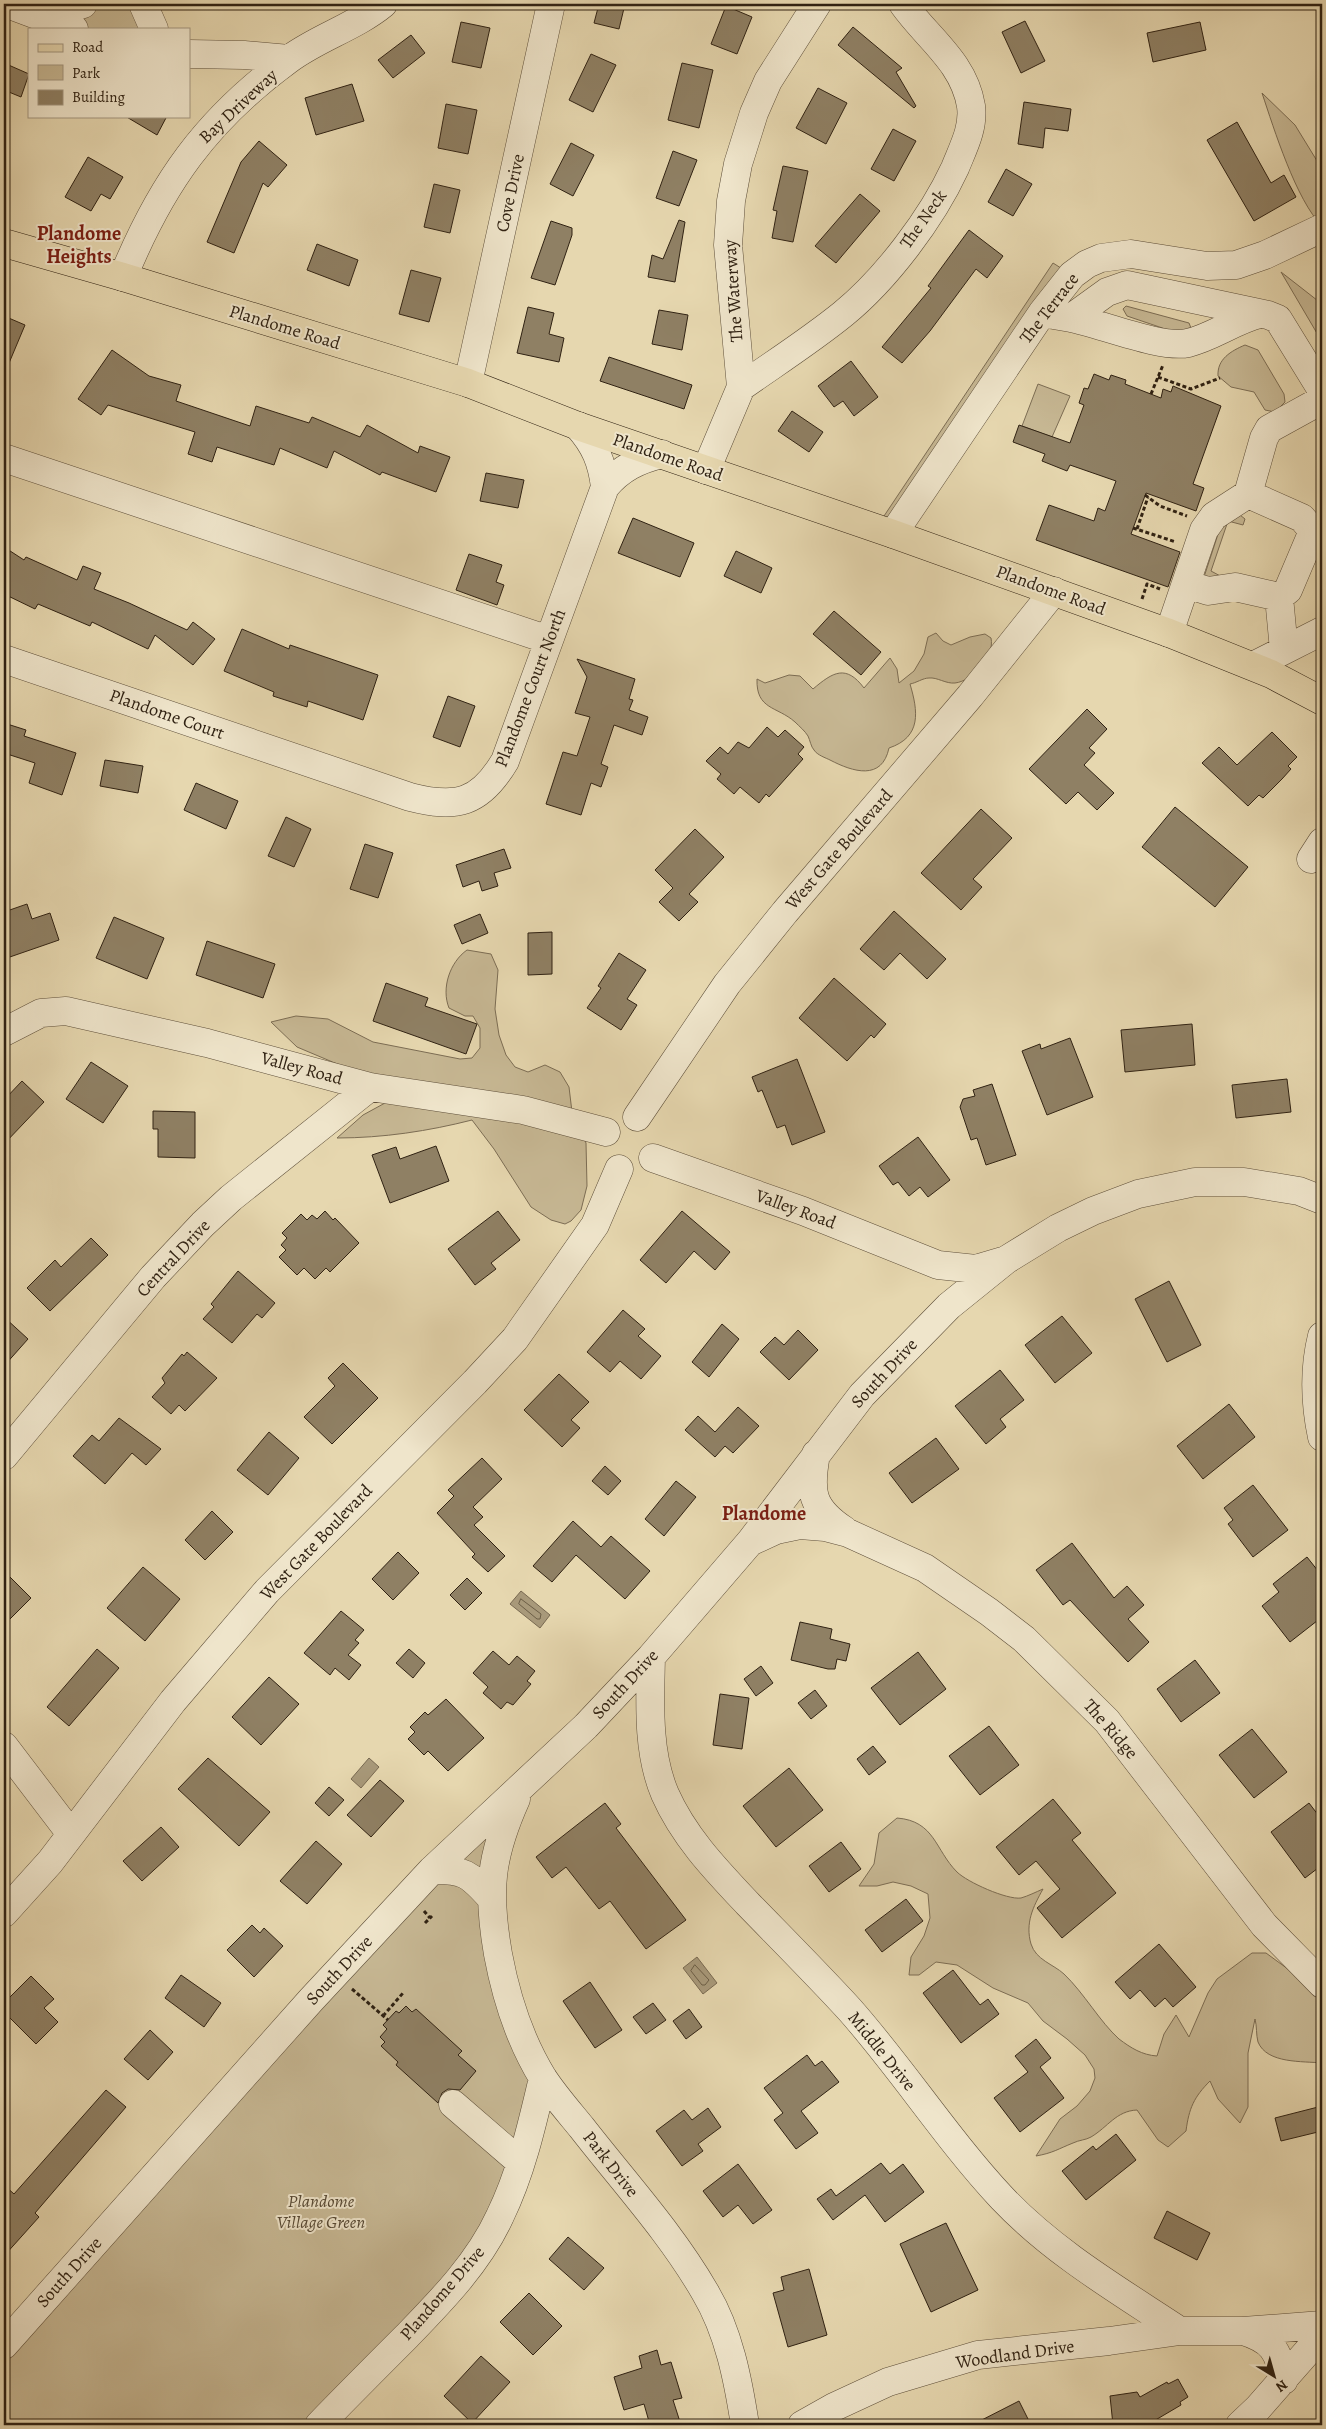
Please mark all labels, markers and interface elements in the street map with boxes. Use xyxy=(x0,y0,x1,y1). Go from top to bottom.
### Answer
legend xyxy=(28,28,190,118)
text: Road xyxy=(72,37,104,57)
text: Park xyxy=(72,63,101,83)
street label: Bay Driveway xyxy=(194,63,283,149)
text: Building xyxy=(72,87,125,107)
street label: Cove Drive xyxy=(490,152,530,234)
street label: The Neck xyxy=(894,185,952,253)
district label: Plandome Heights xyxy=(37,220,121,270)
street label: The Waterway xyxy=(717,238,749,343)
street label: The Terrace xyxy=(1014,268,1084,348)
street label: Plandome Road xyxy=(226,299,344,355)
street label: Plandome Road xyxy=(610,427,727,487)
street label: Plandome Road xyxy=(993,559,1110,621)
street label: Plandome Court North xyxy=(489,605,571,771)
street label: Plandome Court xyxy=(106,683,228,745)
street label: West Gate Boulevard xyxy=(779,783,898,915)
street label: Valley Road xyxy=(257,1045,346,1091)
street label: Valley Road xyxy=(752,1183,840,1235)
street label: Central Drive xyxy=(131,1214,215,1302)
street label: South Drive xyxy=(845,1333,923,1413)
street label: West Gate Boulevard xyxy=(254,1479,378,1606)
district label: Plandome xyxy=(722,1500,806,1527)
street label: South Drive xyxy=(586,1644,664,1724)
street label: The Ridge xyxy=(1078,1694,1144,1764)
street label: South Drive xyxy=(300,1930,378,2010)
street label: Middle Drive xyxy=(842,2006,922,2096)
street label: Park Drive xyxy=(578,2126,644,2202)
park label: Plandome Village Green xyxy=(277,2189,365,2234)
street label: South Drive xyxy=(31,2231,107,2313)
street label: Plandome Drive xyxy=(394,2241,490,2345)
street label: Woodland Drive xyxy=(953,2334,1076,2374)
north arrow xyxy=(1248,2352,1298,2402)
text: N xyxy=(1272,2375,1291,2397)

